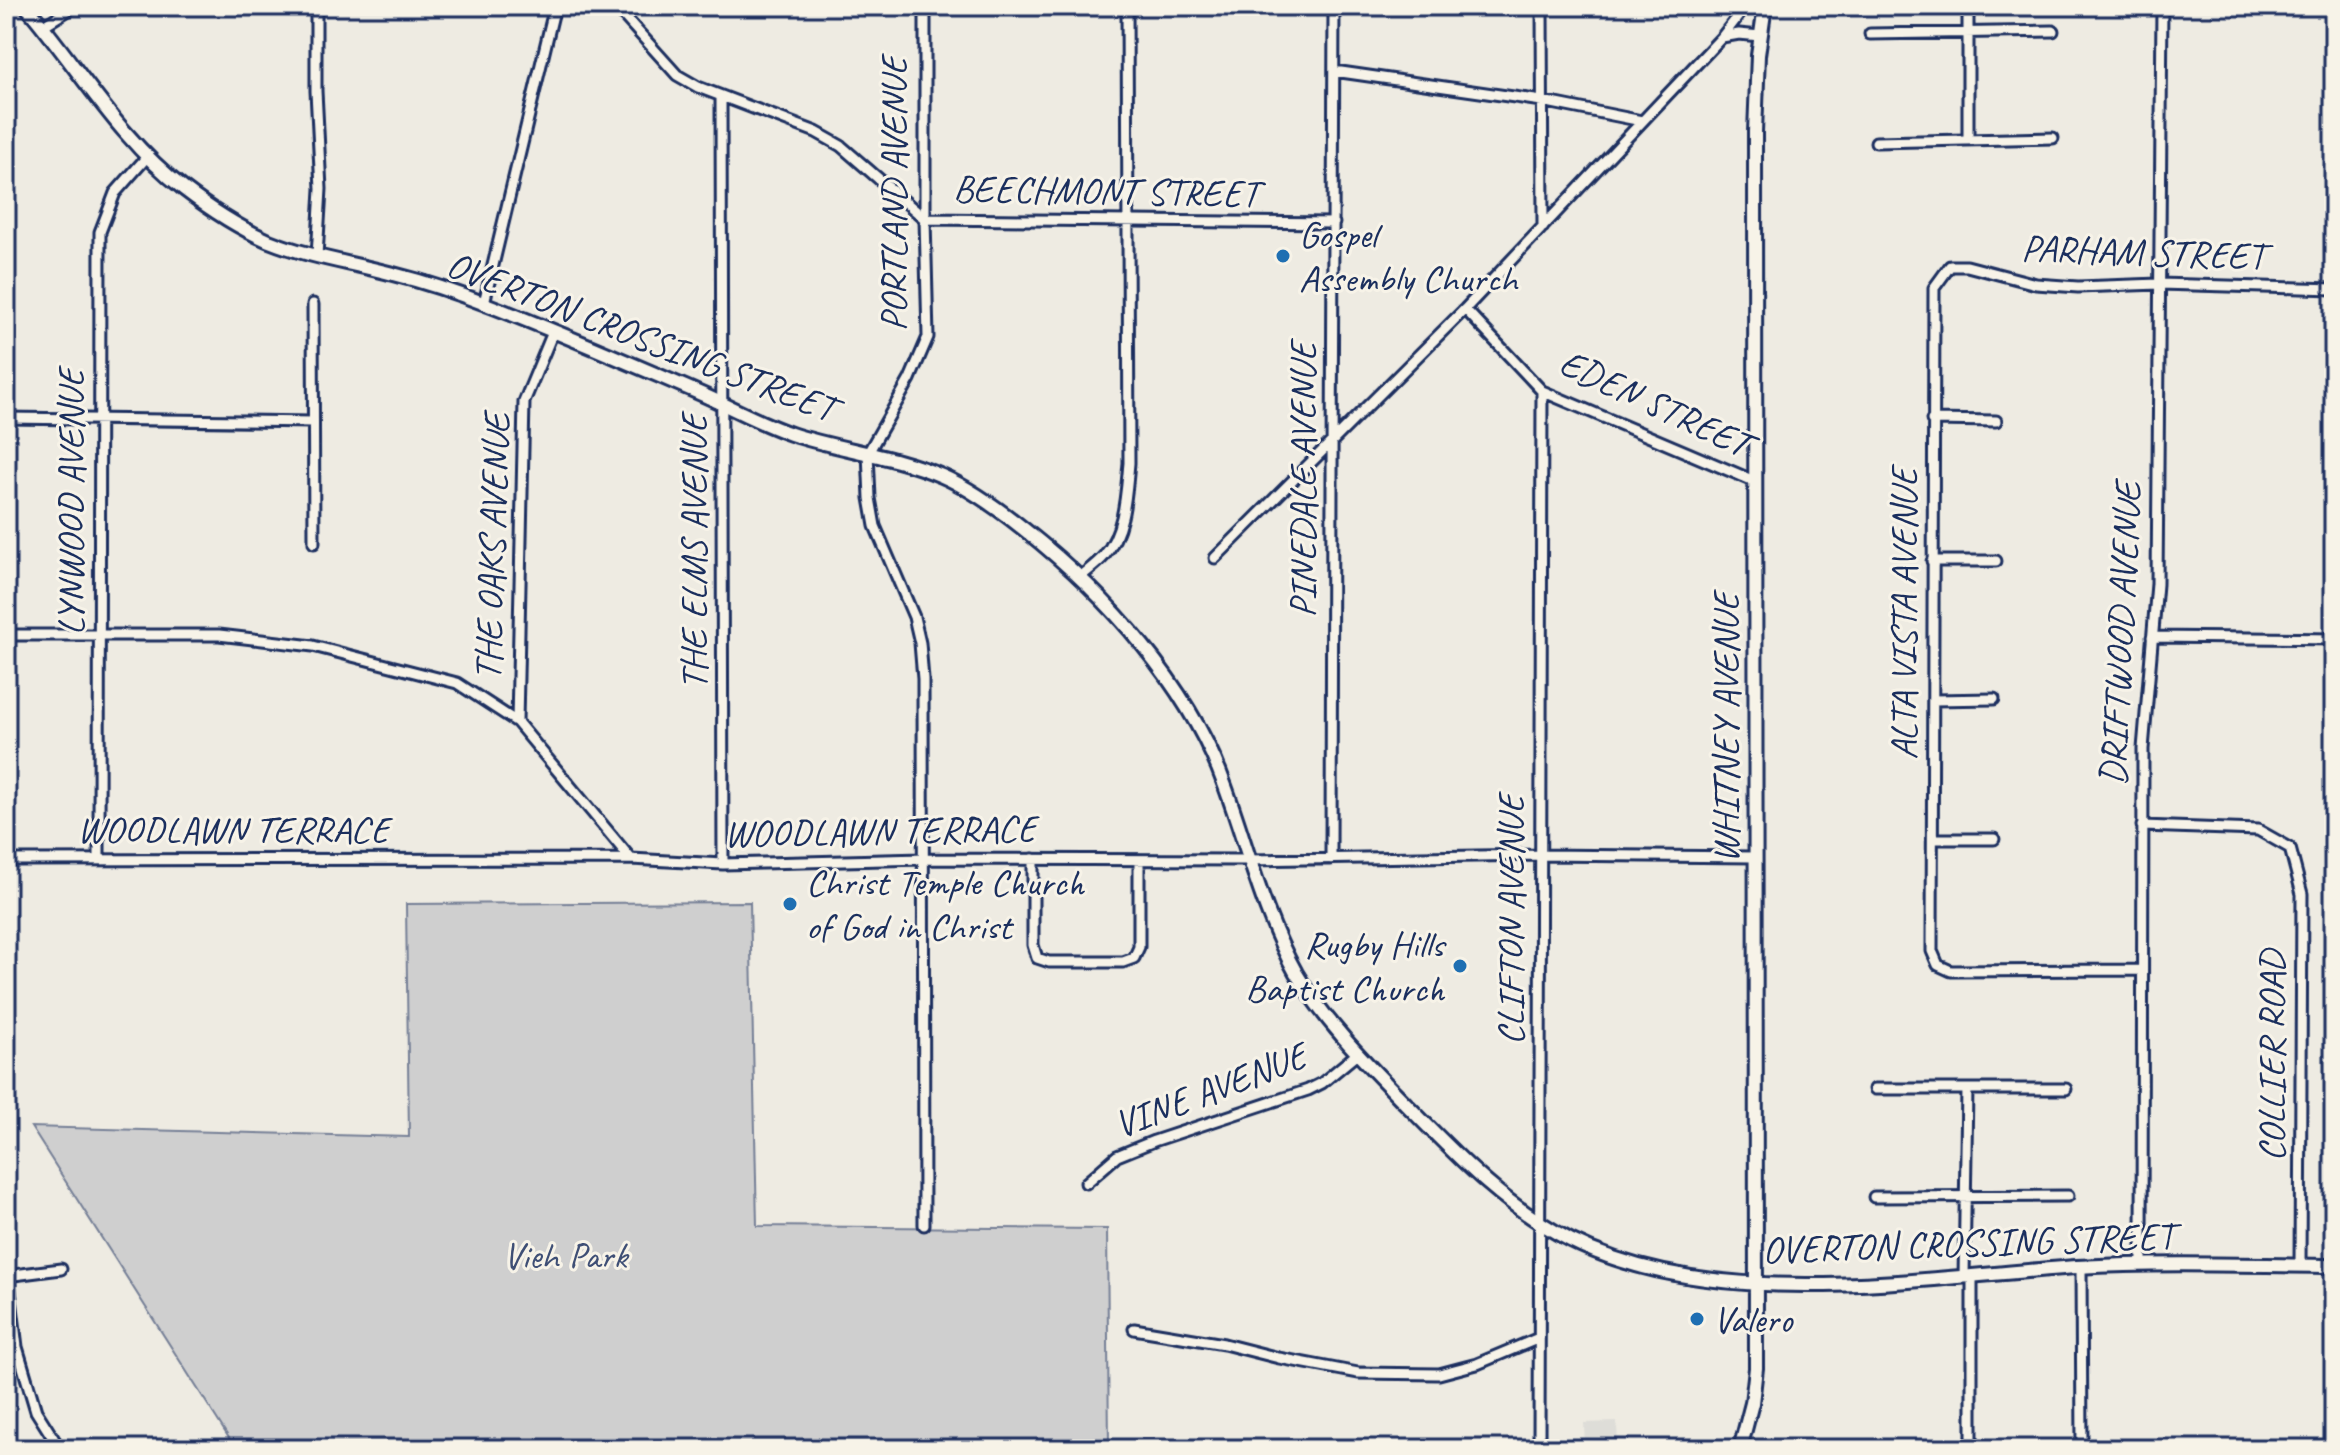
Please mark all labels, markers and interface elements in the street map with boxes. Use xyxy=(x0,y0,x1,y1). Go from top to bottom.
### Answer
street label: PORTLAND AVENUE xyxy=(870,52,917,331)
street label: BEECHMONT STREET xyxy=(953,165,1267,217)
place label: Gospel Assembly Church xyxy=(1299,211,1520,302)
street label: PARHAM STREET xyxy=(2020,224,2275,280)
street label: OVERTON CROSSING STREET xyxy=(440,240,851,435)
marker: Gospel Assembly Church xyxy=(1274,247,1292,265)
street label: PINEDALE AVENUE xyxy=(1279,337,1326,618)
street label: EDEN STREET xyxy=(1552,338,1766,472)
street label: LYNWOOD AVENUE xyxy=(47,364,94,635)
street label: THE OAKS AVENUE xyxy=(464,408,520,681)
street label: THE ELMS AVENUE xyxy=(670,409,717,690)
street label: ALTA VISTA AVENUE xyxy=(1880,463,1927,760)
street label: DRIFTWOOD AVENUE xyxy=(2089,476,2152,787)
street label: WHITNEY AVENUE xyxy=(1702,588,1749,863)
street label: CLIFTON AVENUE xyxy=(1487,790,1534,1045)
street label: WOODLAWN TERRACE xyxy=(724,805,1042,857)
street label: WOODLAWN TERRACE xyxy=(77,806,394,853)
place label: Christ Temple Church of God in Christ xyxy=(806,859,1086,950)
marker: Christ Temple Church of God in Christ xyxy=(781,895,799,913)
place label: Rugby Hills Baptist Church xyxy=(1245,921,1447,1012)
street label: COLLIER ROAD xyxy=(2248,948,2295,1161)
marker: Rugby Hills Baptist Church xyxy=(1451,957,1469,975)
street label: VINE AVENUE xyxy=(1107,1030,1318,1148)
street label: OVERTON CROSSING STREET xyxy=(1761,1212,2184,1274)
park label: Vieh Park xyxy=(503,1232,630,1279)
place label: Valero xyxy=(1713,1296,1794,1343)
marker: Valero xyxy=(1688,1310,1706,1328)

